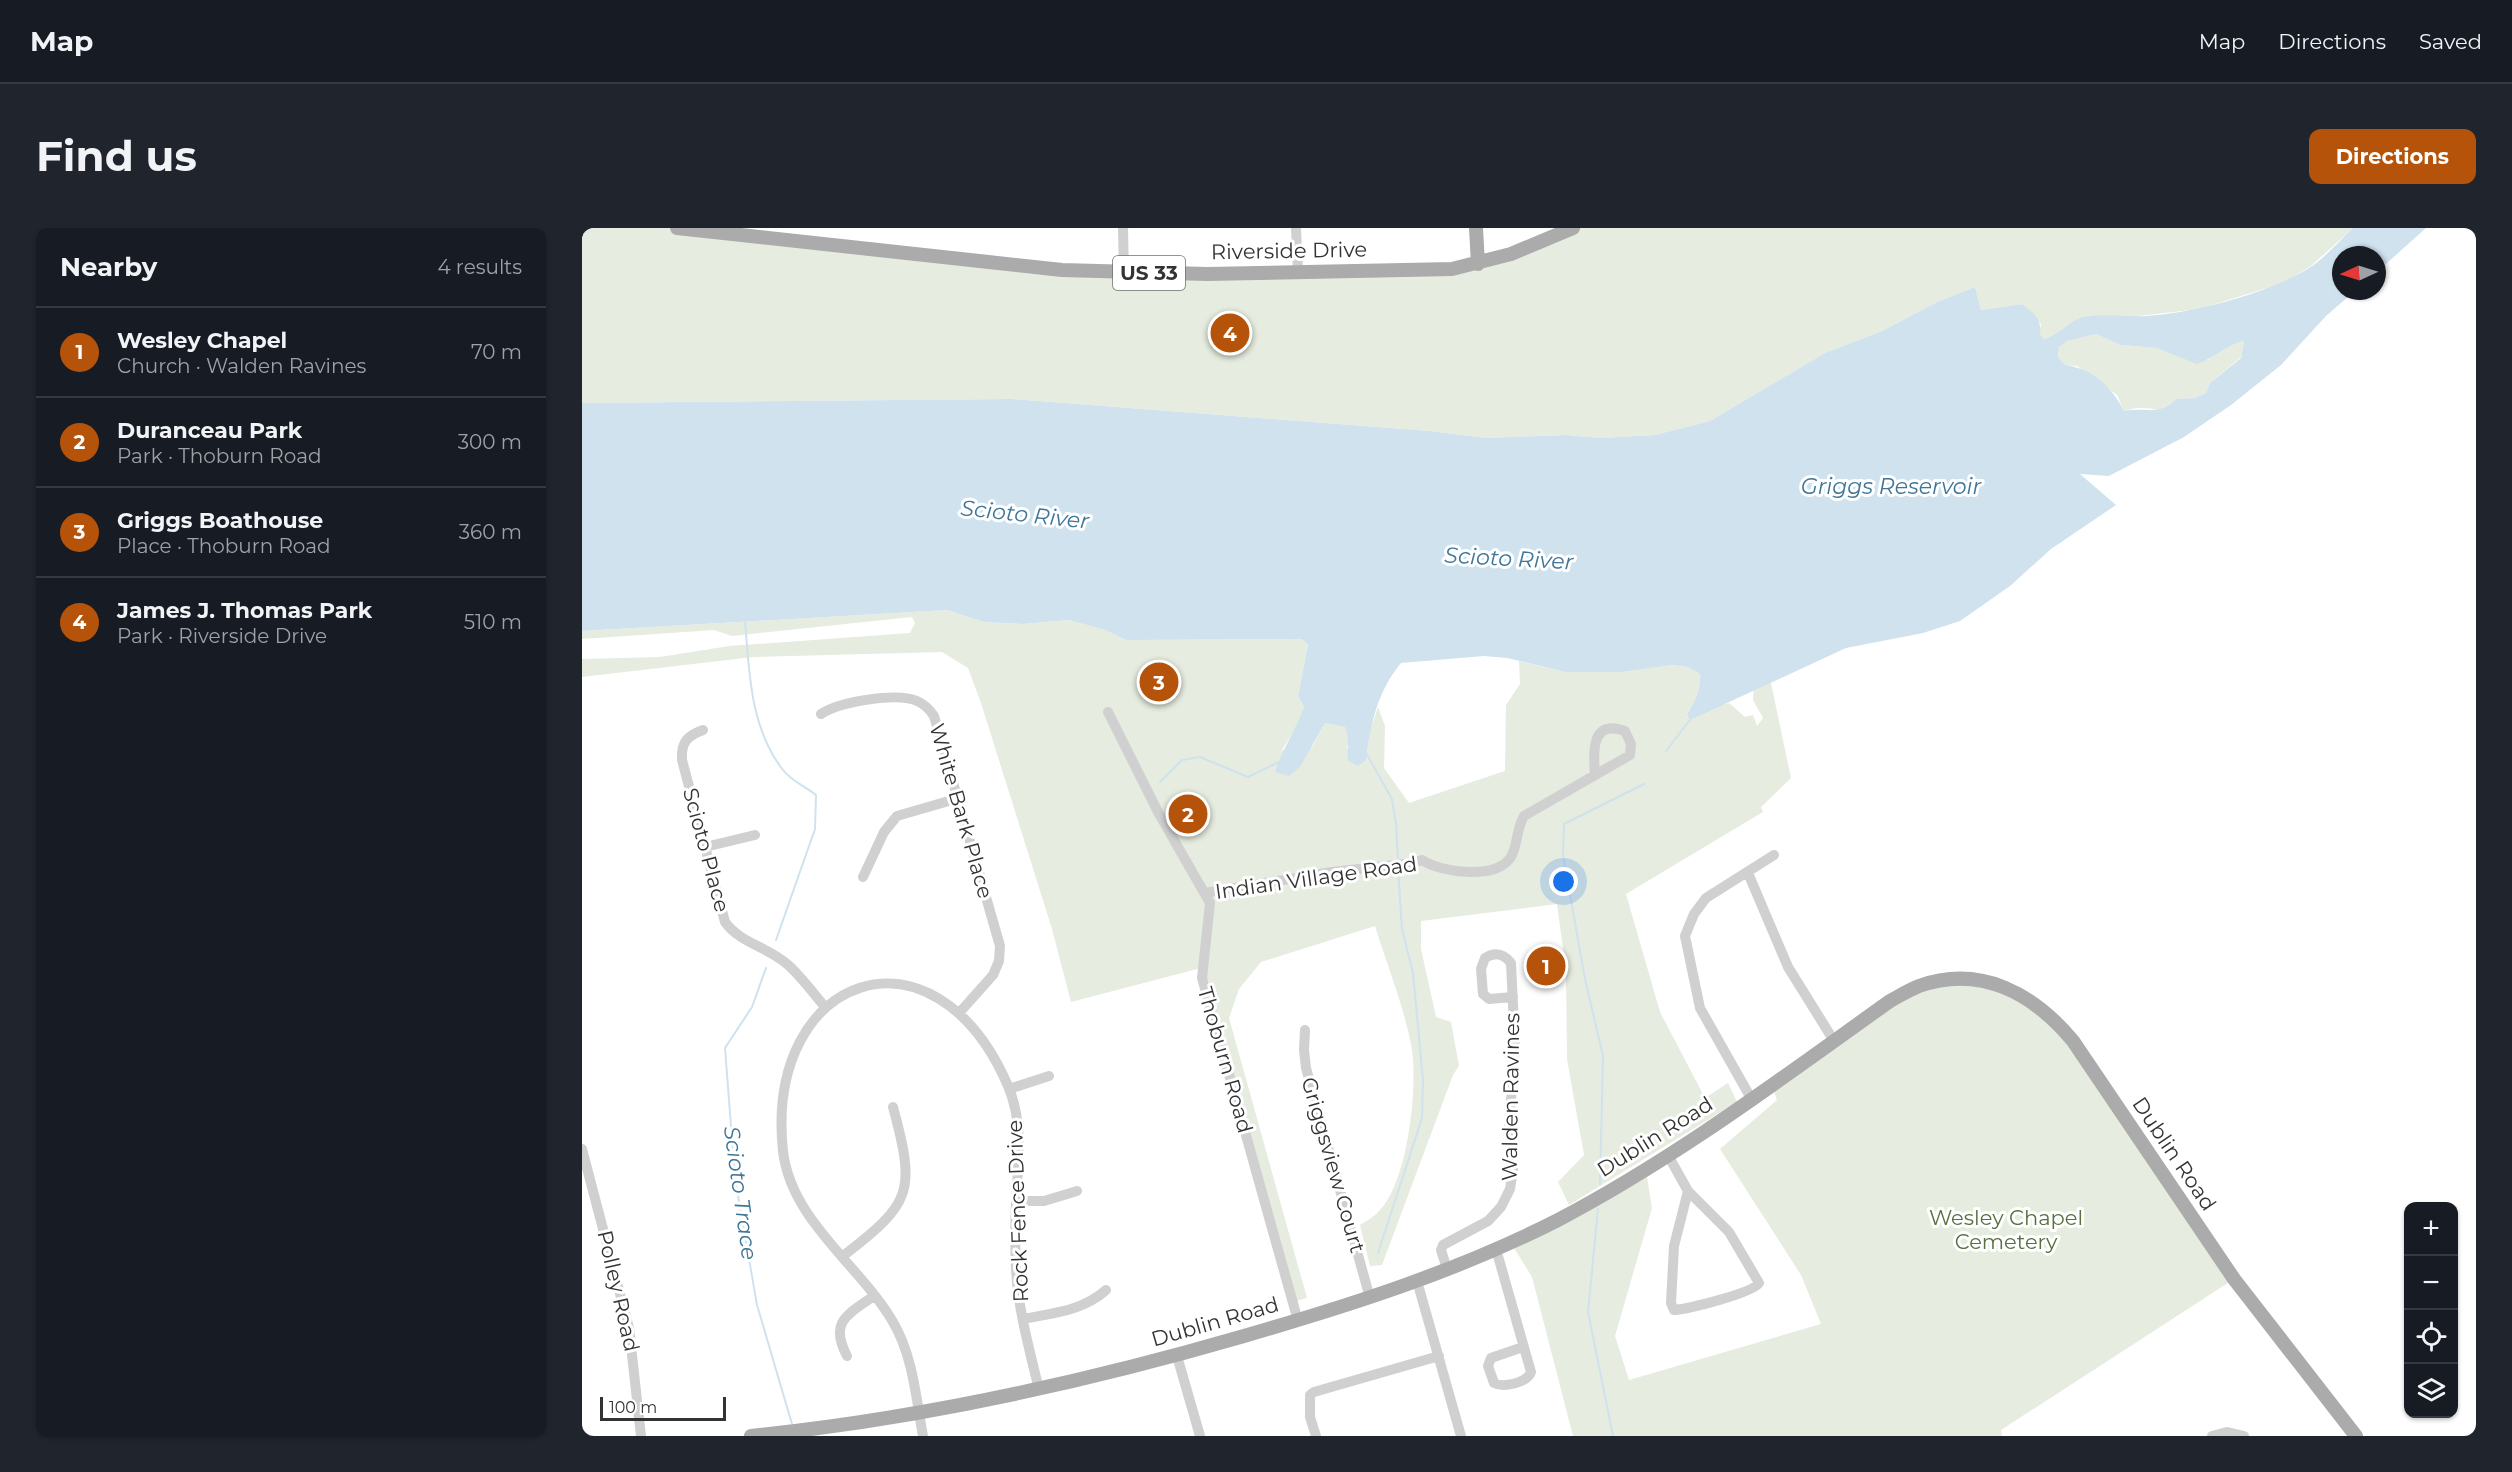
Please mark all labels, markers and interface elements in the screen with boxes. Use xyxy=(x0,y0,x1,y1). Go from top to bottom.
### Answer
text: Map xyxy=(30,24,93,58)
text: Map xyxy=(2199,29,2245,54)
text: Directions xyxy=(2278,29,2386,54)
text: Saved xyxy=(2419,29,2482,54)
button: Directions xyxy=(2309,129,2476,184)
text: Find us xyxy=(36,130,197,182)
street label: Riverside Drive xyxy=(1211,237,1367,264)
north arrow xyxy=(2332,246,2386,300)
text: Nearby xyxy=(60,251,157,283)
text: 4 results xyxy=(437,255,522,279)
road number: US 33 xyxy=(1113,256,1185,290)
pin: 4 xyxy=(1210,310,1250,356)
text: Wesley Chapel xyxy=(117,327,287,354)
text: 1 xyxy=(76,340,83,364)
text: 70 m xyxy=(471,340,522,364)
text: Church · Walden Ravines xyxy=(117,354,366,378)
text: Duranceau Park xyxy=(117,417,302,444)
text: 2 xyxy=(74,430,85,454)
text: 300 m xyxy=(458,430,522,454)
text: Park · Thoburn Road xyxy=(117,444,322,468)
water label: Griggs Reservoir xyxy=(1801,473,1983,500)
water label: Scioto River xyxy=(959,494,1092,535)
text: Griggs Boathouse xyxy=(117,507,323,534)
text: 3 xyxy=(74,520,85,544)
text: 360 m xyxy=(459,520,522,544)
text: Place · Thoburn Road xyxy=(117,534,331,558)
water label: Scioto River xyxy=(1444,542,1575,575)
text: James J. Thomas Park xyxy=(117,597,372,624)
text: 4 xyxy=(73,610,86,634)
text: 510 m xyxy=(464,610,522,634)
text: Park · Riverside Drive xyxy=(117,624,327,648)
pin: 3 xyxy=(1140,660,1178,704)
street label: White Bark Place xyxy=(925,720,998,901)
street label: Scioto Place xyxy=(678,785,735,915)
pin: 2 xyxy=(1168,792,1208,836)
street label: Indian Village Road xyxy=(1213,851,1418,904)
your location xyxy=(1549,867,1578,896)
pin: 1 xyxy=(1526,944,1566,988)
street label: Thoburn Road xyxy=(1193,984,1258,1136)
street label: Walden Ravines xyxy=(1497,1013,1524,1181)
street label: Griggsview Court xyxy=(1296,1074,1370,1255)
street label: Dublin Road xyxy=(1592,1091,1717,1182)
street label: Dublin Road xyxy=(2127,1092,2222,1215)
street label: Rock Fence Drive xyxy=(1002,1119,1033,1303)
water label: Scioto Trace xyxy=(718,1124,763,1262)
map controls xyxy=(2404,1202,2458,1418)
button: + xyxy=(2404,1202,2458,1256)
park label: Wesley Chapel Cemetery xyxy=(1929,1205,2083,1254)
street label: Polley Road xyxy=(592,1228,645,1354)
button: − xyxy=(2404,1256,2458,1310)
street label: Dublin Road xyxy=(1148,1291,1282,1352)
button: locate xyxy=(2404,1310,2458,1364)
button: layers xyxy=(2404,1364,2458,1418)
scale bar xyxy=(600,1394,726,1422)
text: 100 m xyxy=(609,1398,657,1417)

